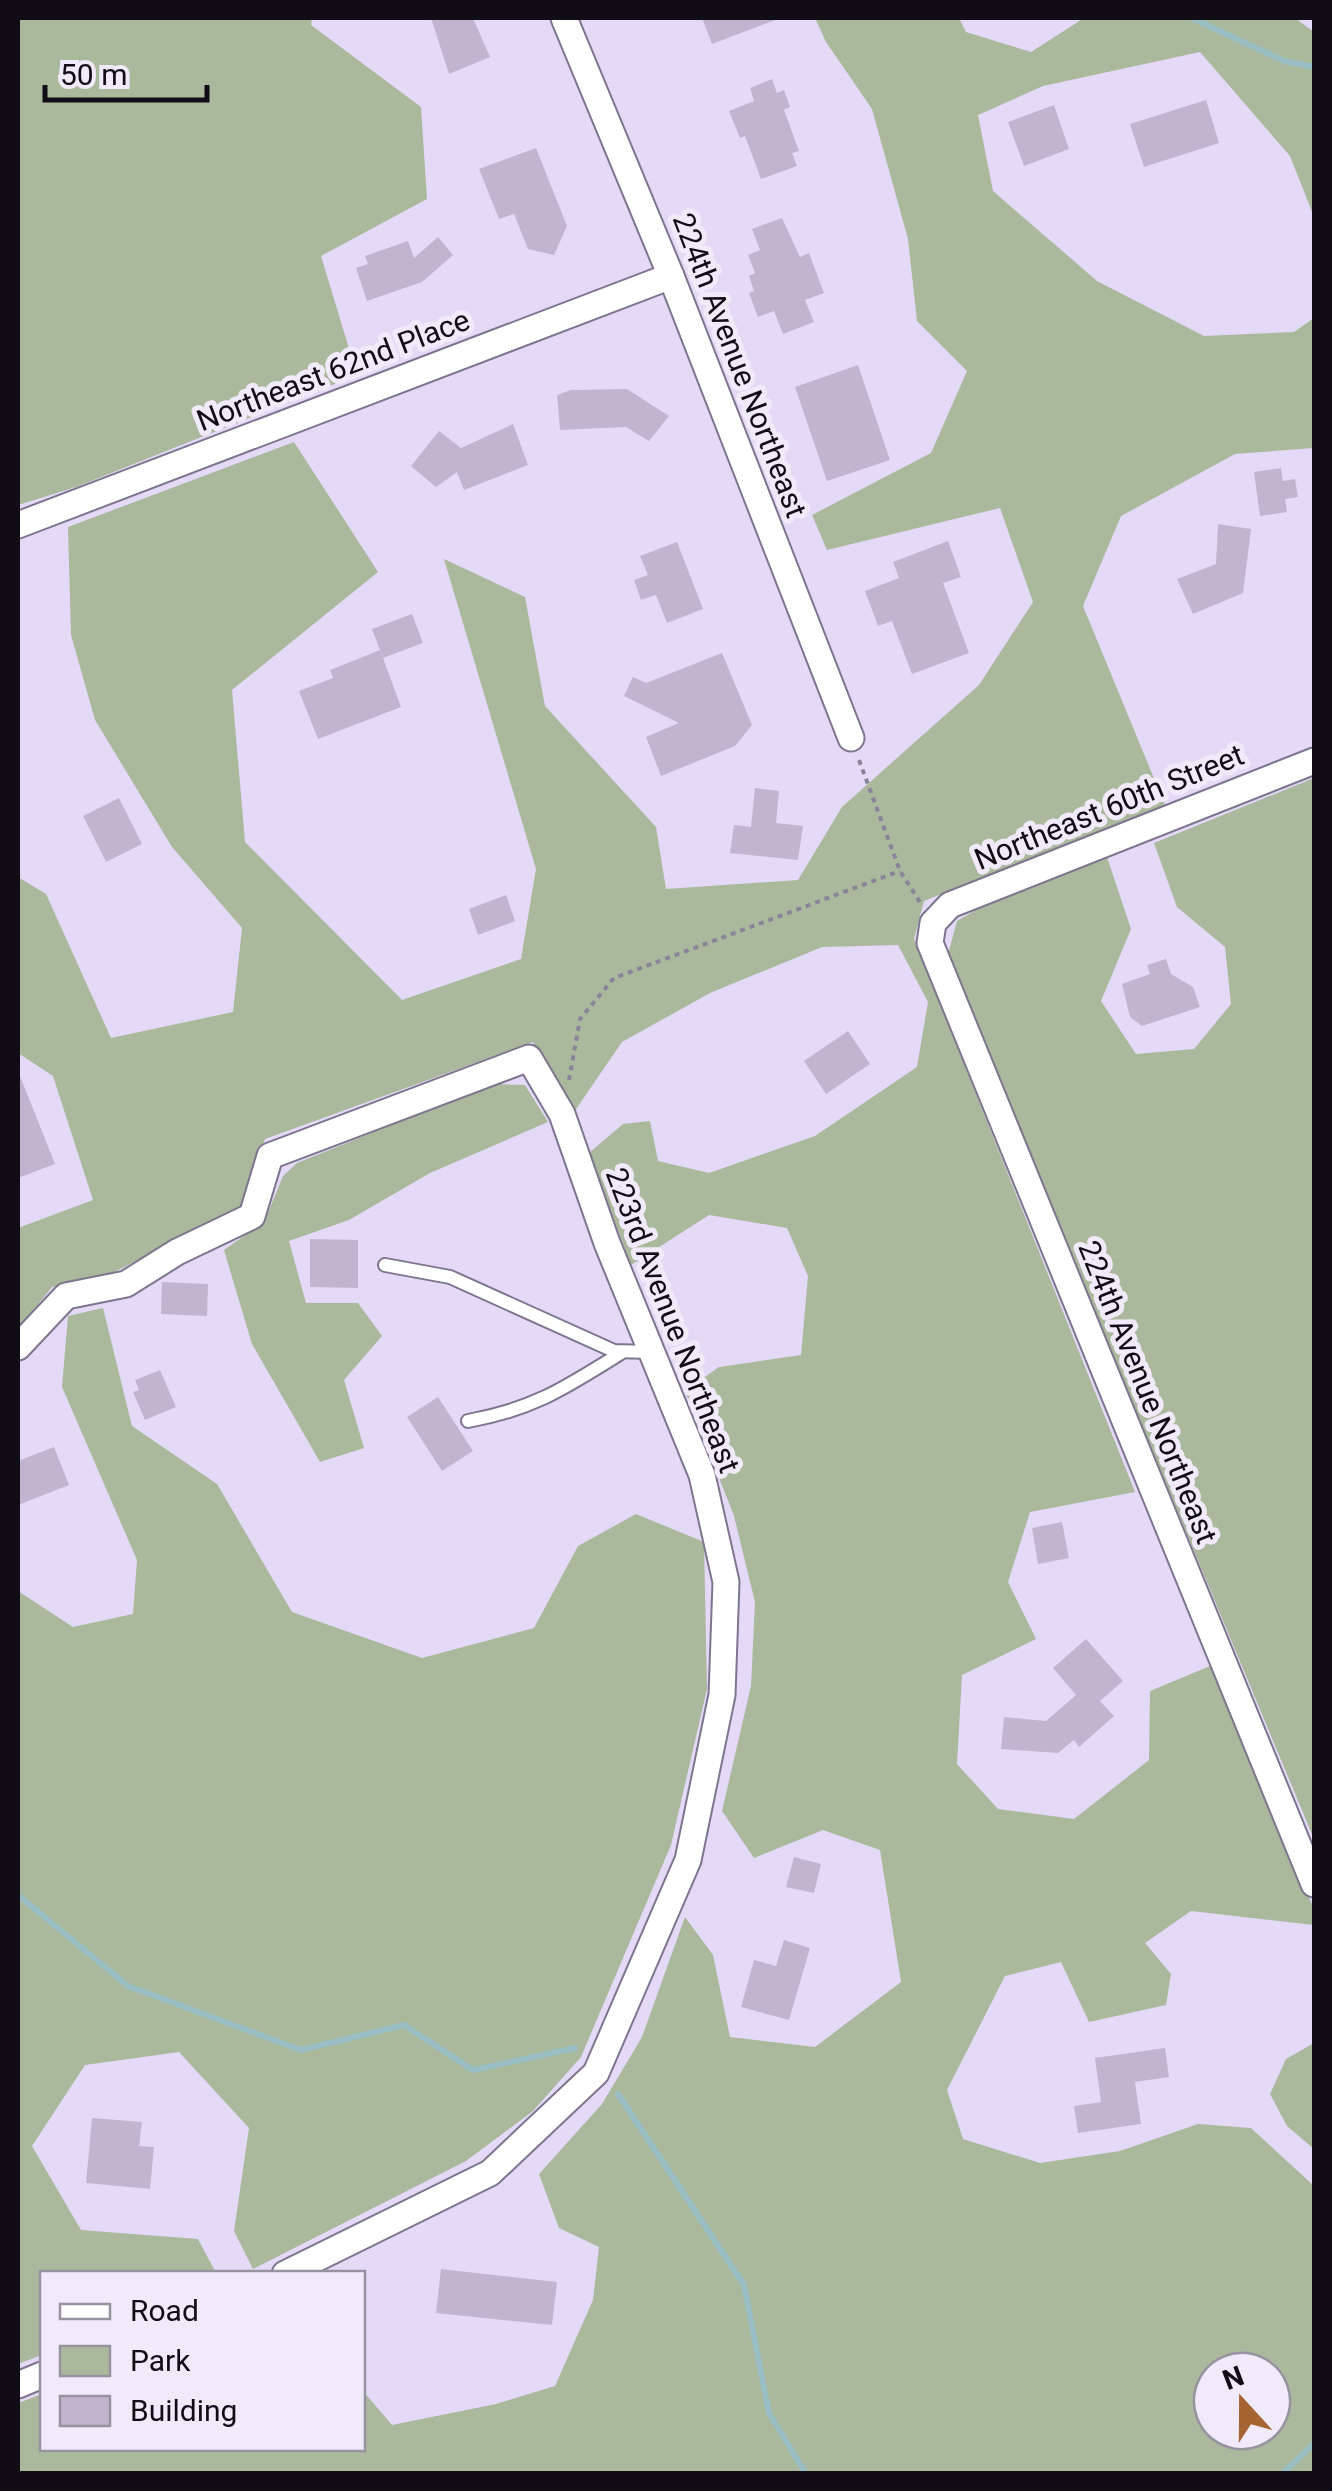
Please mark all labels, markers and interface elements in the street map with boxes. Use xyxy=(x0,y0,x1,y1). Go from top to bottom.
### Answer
scale bar xyxy=(45,40,208,102)
text: 50 m xyxy=(60,57,127,92)
street label: 224th Avenue Northeast xyxy=(666,208,814,522)
street label: Northeast 62nd Place xyxy=(192,302,474,438)
street label: Northeast 60th Street xyxy=(969,737,1249,877)
street label: 223rd Avenue Northeast xyxy=(599,1163,747,1477)
street label: 224th Avenue Northeast xyxy=(1071,1236,1225,1548)
legend xyxy=(40,2271,365,2451)
text: Road xyxy=(130,2293,199,2328)
text: Park xyxy=(130,2343,191,2378)
north arrow xyxy=(1192,2351,1292,2451)
text: N xyxy=(1218,2359,1248,2397)
text: Building xyxy=(130,2393,237,2428)

